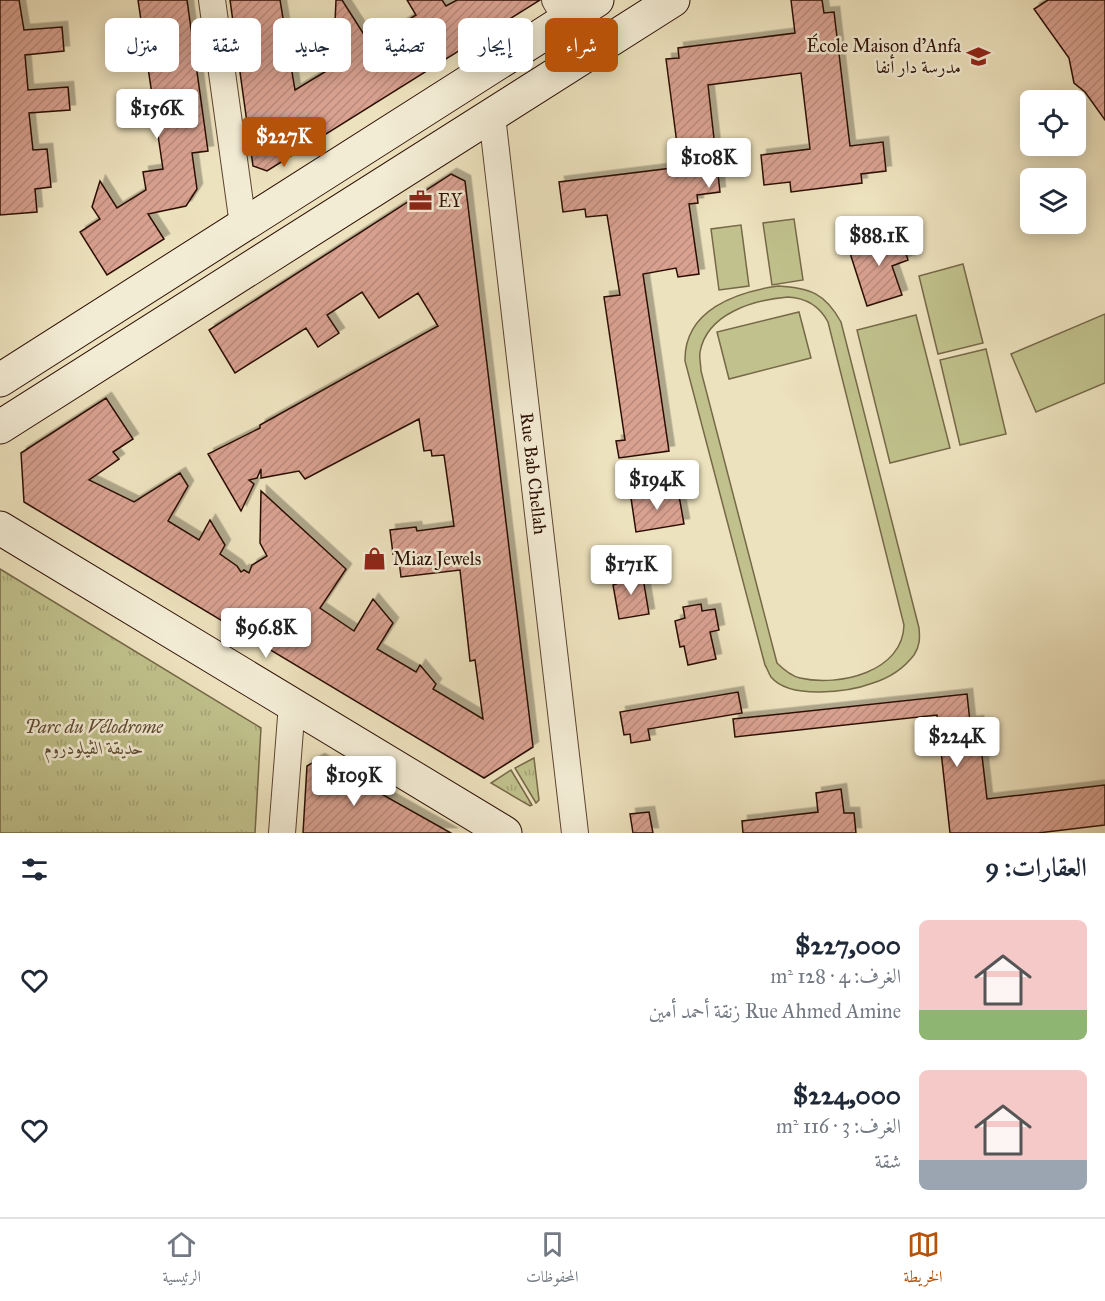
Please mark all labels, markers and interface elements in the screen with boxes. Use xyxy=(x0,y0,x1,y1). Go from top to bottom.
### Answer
chip: منزل xyxy=(105,18,179,72)
chip: شقة xyxy=(191,18,261,72)
chip: جديد xyxy=(273,18,351,72)
chip: تصفية xyxy=(363,18,446,72)
chip: إيجار xyxy=(458,18,533,72)
chip: شراء xyxy=(545,18,618,72)
place label: École Maison d'Anfa مدرسة دار أنفا xyxy=(806,33,961,78)
school or university icon: École Maison d'Anfa مدرسة دار أنفا xyxy=(966,43,992,69)
pin: $156K xyxy=(115,89,199,140)
map controls xyxy=(1020,90,1086,234)
button: locate xyxy=(1020,90,1086,156)
text: $156K xyxy=(130,96,184,120)
pin: $227K xyxy=(242,117,326,168)
text: $227K xyxy=(256,124,312,148)
pin: $108K xyxy=(667,138,751,189)
text: $108K xyxy=(681,145,737,169)
button: layers xyxy=(1020,168,1086,234)
office icon: EY xyxy=(407,188,433,214)
place label: EY xyxy=(438,190,463,212)
pin: $88.1K xyxy=(830,216,928,267)
text: $88.1K xyxy=(849,223,909,247)
street label: Rue Bab Chellah xyxy=(515,411,551,536)
pin: $194K xyxy=(615,460,699,511)
text: $194K xyxy=(629,467,685,491)
pin: $171K xyxy=(589,545,673,596)
shop icon: Miaz Jewels xyxy=(362,546,388,572)
place label: Miaz Jewels xyxy=(393,548,481,571)
text: $171K xyxy=(605,552,657,576)
pin: $96.8K xyxy=(217,608,315,659)
text: $96.8K xyxy=(235,615,297,639)
park label: Parc du Vélodrome حديقة الڤيلودروم xyxy=(25,716,164,764)
pin: $224K xyxy=(915,717,999,768)
text: $224K xyxy=(929,724,986,748)
pin: $109K xyxy=(312,756,396,807)
text: $109K xyxy=(326,763,382,787)
text: العقارات: 9 xyxy=(985,851,1087,883)
icon: filters xyxy=(18,853,51,886)
text: $227,000 xyxy=(795,929,901,961)
icon: home xyxy=(967,944,1039,1016)
icon: heart xyxy=(18,964,51,997)
text: الغرف: 4 · 128 m² xyxy=(770,964,901,988)
text: Rue Ahmed Amine زنقة أحمد أمين xyxy=(649,999,901,1023)
text: $224,000 xyxy=(793,1079,901,1111)
icon: home xyxy=(967,1094,1039,1166)
icon: heart xyxy=(18,1114,51,1147)
text: الغرف: 3 · 116 m² xyxy=(776,1114,901,1138)
text: شقة xyxy=(875,1149,901,1173)
tab: الرئيسية xyxy=(162,1228,201,1292)
tab: المحفوظات xyxy=(526,1228,579,1292)
tab: الخريطة xyxy=(904,1228,943,1292)

